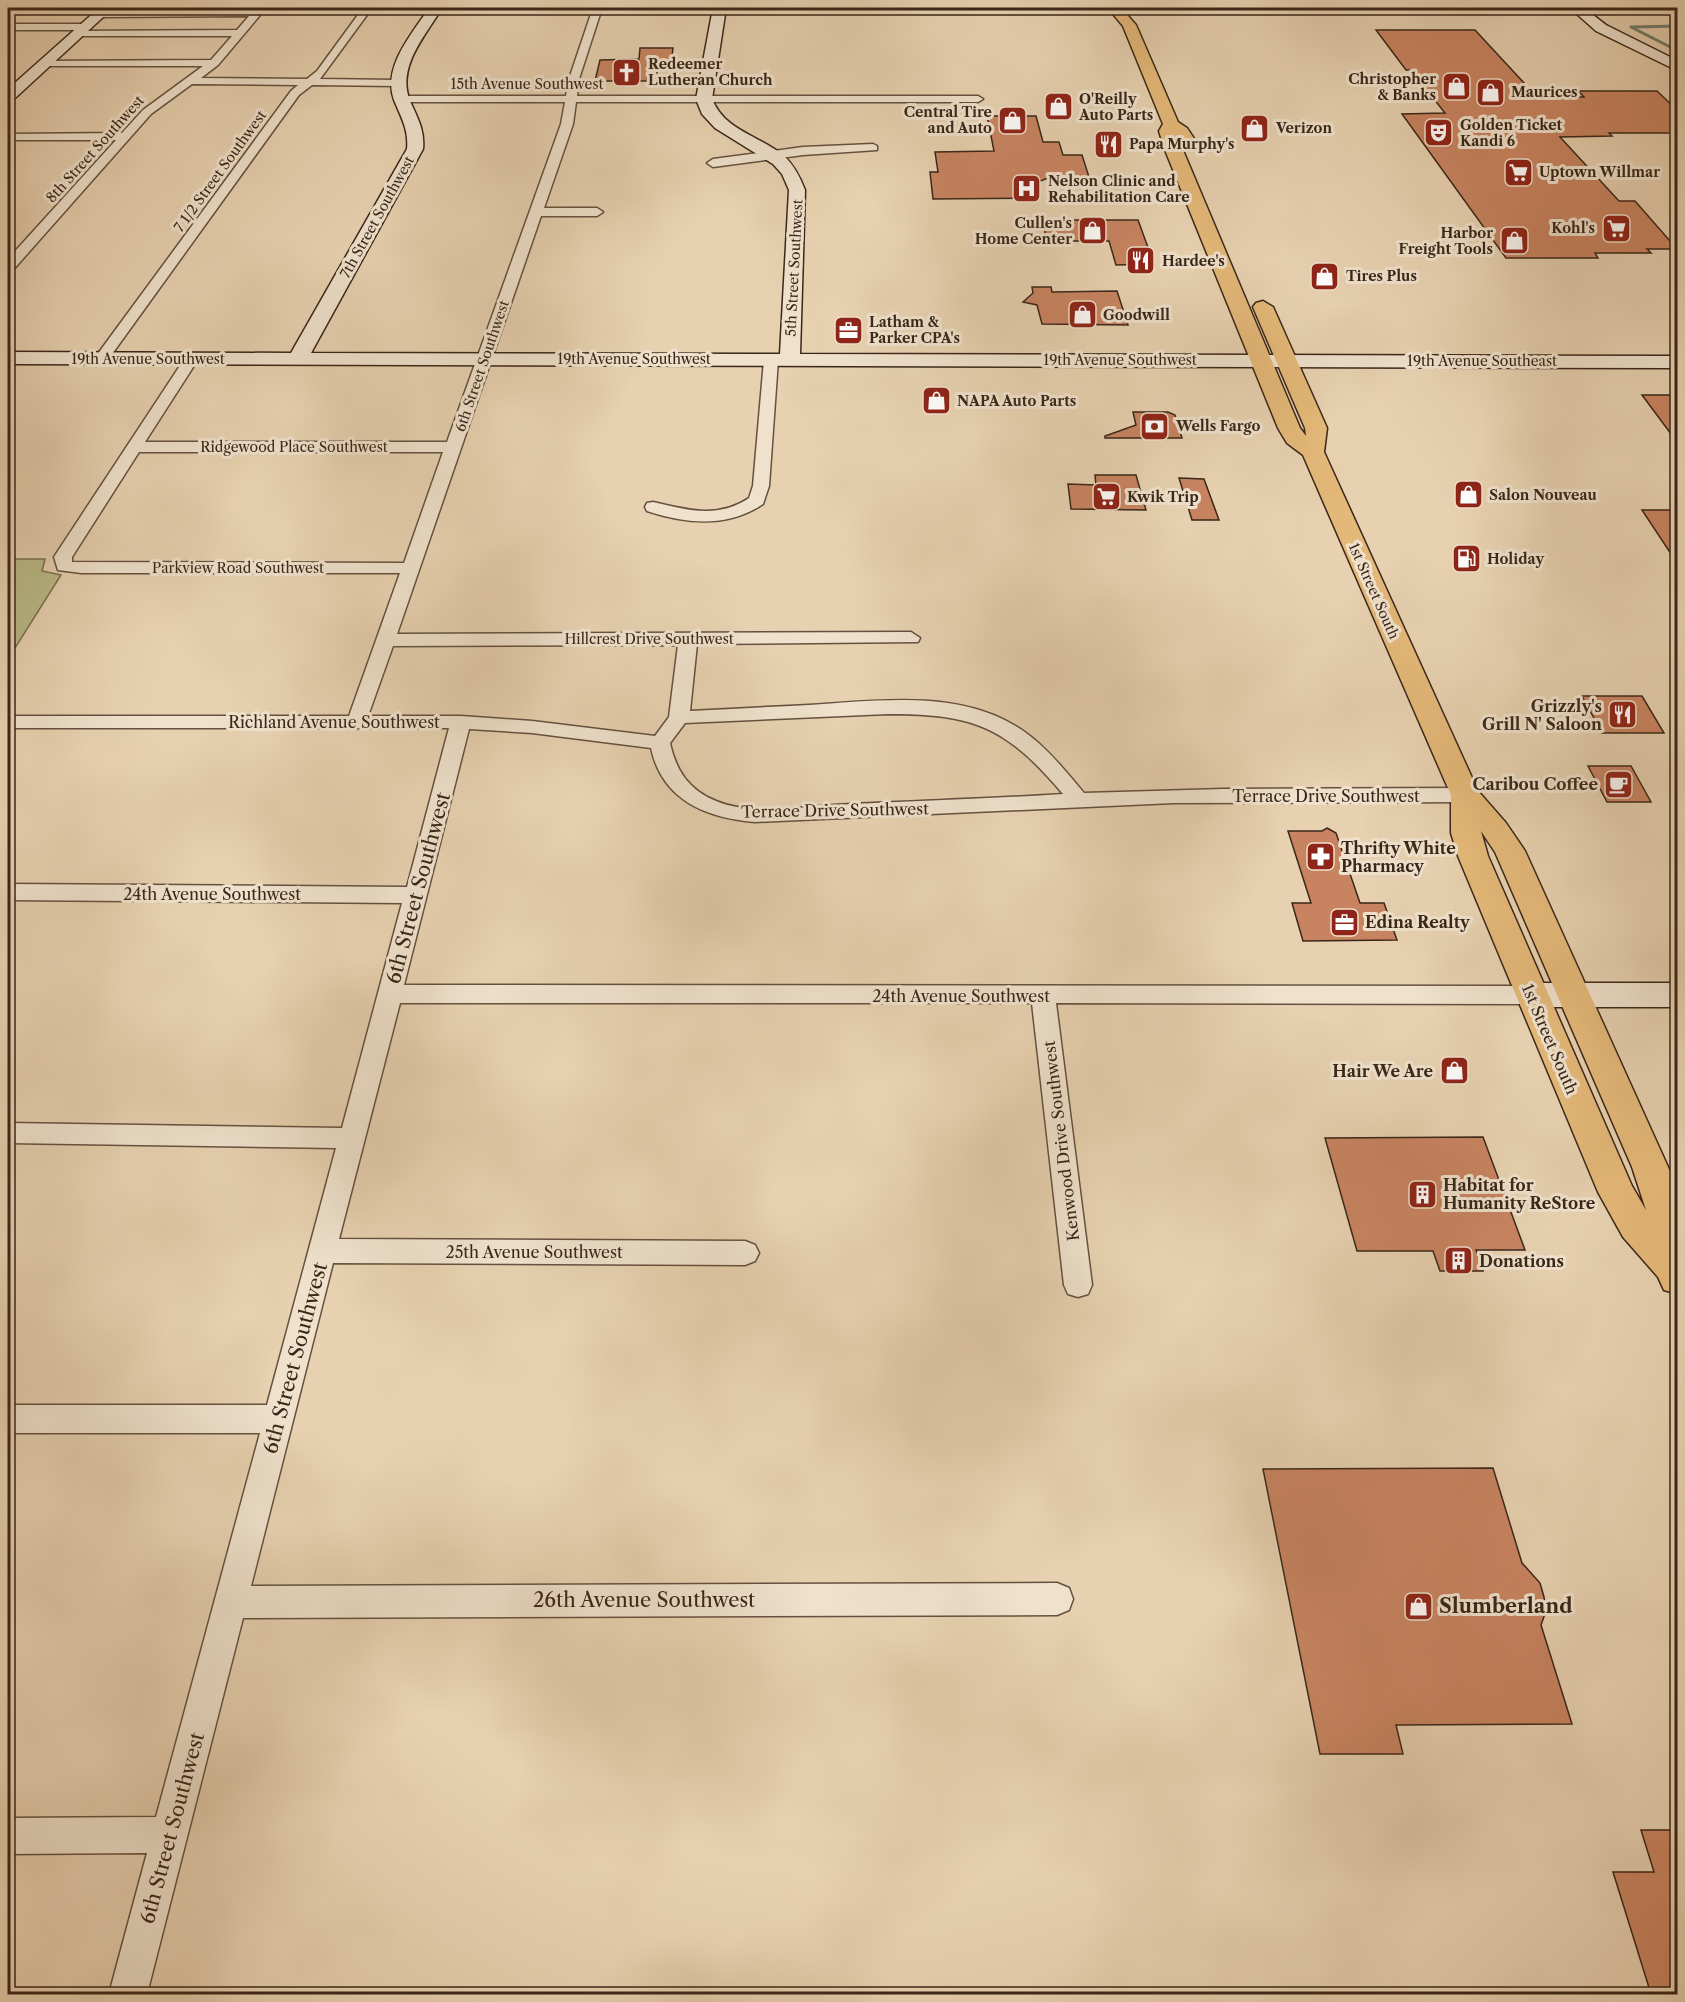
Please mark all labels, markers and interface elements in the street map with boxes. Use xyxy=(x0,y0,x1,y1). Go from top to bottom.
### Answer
place label: Redeemer Lutheran Church xyxy=(648,55,773,89)
church icon: Redeemer Lutheran Church xyxy=(611,56,643,88)
place label: Christopher & Banks xyxy=(1348,70,1436,104)
shop icon: Christopher & Banks xyxy=(1441,71,1473,103)
street label: 15th Avenue Southwest xyxy=(451,75,603,93)
shop icon: Maurices xyxy=(1474,76,1506,108)
place label: Maurices xyxy=(1511,83,1578,101)
place label: O'Reilly Auto Parts xyxy=(1078,90,1153,124)
shop icon: O'Reilly Auto Parts xyxy=(1042,91,1074,123)
street label: 8th Street Southwest xyxy=(42,92,148,206)
place label: Central Tire and Auto xyxy=(904,103,992,137)
shop icon: Central Tire and Auto xyxy=(997,104,1029,136)
street label: 7 1/2 Street Southwest xyxy=(170,107,270,235)
shop icon: Verizon xyxy=(1239,112,1271,144)
place label: Golden Ticket Kandi 6 xyxy=(1460,116,1563,150)
theatre icon: Golden Ticket Kandi 6 xyxy=(1423,117,1455,149)
place label: Verizon xyxy=(1275,119,1332,137)
restaurant icon: Papa Murphy's xyxy=(1092,128,1124,160)
place label: Papa Murphy's xyxy=(1129,135,1235,153)
street label: 7th Street Southwest xyxy=(336,153,418,281)
supermarket icon: Uptown Willmar xyxy=(1502,156,1534,188)
place label: Uptown Willmar xyxy=(1539,163,1660,181)
place label: Nelson Clinic and Rehabilitation Care xyxy=(1048,172,1190,206)
hospital icon: Nelson Clinic and Rehabilitation Care xyxy=(1011,173,1043,205)
street label: 5th Street Southwest xyxy=(781,199,807,337)
supermarket icon: Kohl's xyxy=(1600,212,1632,244)
place label: Cullen's Home Center xyxy=(975,214,1072,248)
shop icon: Cullen's Home Center xyxy=(1077,215,1109,247)
place label: Kohl's xyxy=(1551,219,1595,237)
place label: Harbor Freight Tools xyxy=(1398,224,1493,258)
shop icon: Harbor Freight Tools xyxy=(1498,225,1530,257)
restaurant icon: Hardee's xyxy=(1125,245,1157,277)
place label: Hardee's xyxy=(1162,252,1225,270)
shop icon: Tires Plus xyxy=(1309,260,1341,292)
place label: Tires Plus xyxy=(1346,267,1417,285)
street label: 6th Street Southwest xyxy=(451,298,513,434)
shop icon: Goodwill xyxy=(1066,299,1098,331)
place label: Goodwill xyxy=(1103,306,1170,324)
place label: Latham & Parker CPA's xyxy=(869,313,960,347)
office icon: Latham & Parker CPA's xyxy=(832,314,864,346)
street label: 19th Avenue Southwest xyxy=(71,350,225,368)
street label: 19th Avenue Southwest xyxy=(557,350,711,368)
street label: 19th Avenue Southwest xyxy=(1043,351,1197,369)
street label: 19th Avenue Southeast xyxy=(1407,352,1557,370)
shop icon: NAPA Auto Parts xyxy=(920,385,952,417)
place label: NAPA Auto Parts xyxy=(957,392,1076,410)
bank icon: Wells Fargo xyxy=(1139,410,1171,442)
place label: Wells Fargo xyxy=(1175,417,1261,435)
street label: Ridgewood Place Southwest xyxy=(200,438,388,456)
shop icon: Salon Nouveau xyxy=(1452,479,1484,511)
supermarket icon: Kwik Trip xyxy=(1090,481,1122,513)
place label: Salon Nouveau xyxy=(1489,486,1597,504)
place label: Kwik Trip xyxy=(1127,488,1199,506)
street label: 1st Street South xyxy=(1345,540,1403,642)
fuel station icon: Holiday xyxy=(1450,543,1482,575)
place label: Holiday xyxy=(1487,550,1544,568)
street label: Parkview Road Southwest xyxy=(152,559,324,577)
street label: Hillcrest Drive Southwest xyxy=(564,630,734,648)
place label: Grizzly's Grill N' Saloon xyxy=(1482,696,1602,734)
restaurant icon: Grizzly's Grill N' Saloon xyxy=(1607,699,1639,731)
street label: Richland Avenue Southwest xyxy=(228,712,440,732)
cafe icon: Caribou Coffee xyxy=(1603,768,1635,800)
place label: Caribou Coffee xyxy=(1473,774,1598,794)
street label: Terrace Drive Southwest xyxy=(1232,786,1420,806)
street label: 6th Street Southwest xyxy=(381,790,455,986)
street label: Terrace Drive Southwest xyxy=(741,798,929,822)
place label: Thrifty White Pharmacy xyxy=(1341,838,1456,876)
pharmacy icon: Thrifty White Pharmacy xyxy=(1304,841,1336,873)
street label: 24th Avenue Southwest xyxy=(123,884,301,904)
office icon: Edina Realty xyxy=(1328,906,1360,938)
place label: Edina Realty xyxy=(1365,912,1471,932)
street label: 1st Street South xyxy=(1518,981,1582,1097)
street label: 24th Avenue Southwest xyxy=(872,986,1050,1006)
street label: Kenwood Drive Southwest xyxy=(1039,1039,1083,1242)
shop icon: Hair We Are xyxy=(1438,1055,1470,1087)
place label: Hair We Are xyxy=(1332,1061,1433,1081)
place label: Habitat for Humanity ReStore xyxy=(1443,1175,1596,1213)
building icon: Habitat for Humanity ReStore xyxy=(1406,1178,1438,1210)
street label: 25th Avenue Southwest xyxy=(445,1242,623,1262)
building icon: Donations xyxy=(1442,1245,1474,1277)
place label: Donations xyxy=(1479,1251,1564,1271)
street label: 6th Street Southwest xyxy=(258,1260,332,1456)
street label: 26th Avenue Southwest xyxy=(533,1588,755,1612)
shop icon: Slumberland xyxy=(1402,1590,1434,1622)
place label: Slumberland xyxy=(1439,1594,1573,1618)
street label: 6th Street Southwest xyxy=(135,1730,209,1926)

